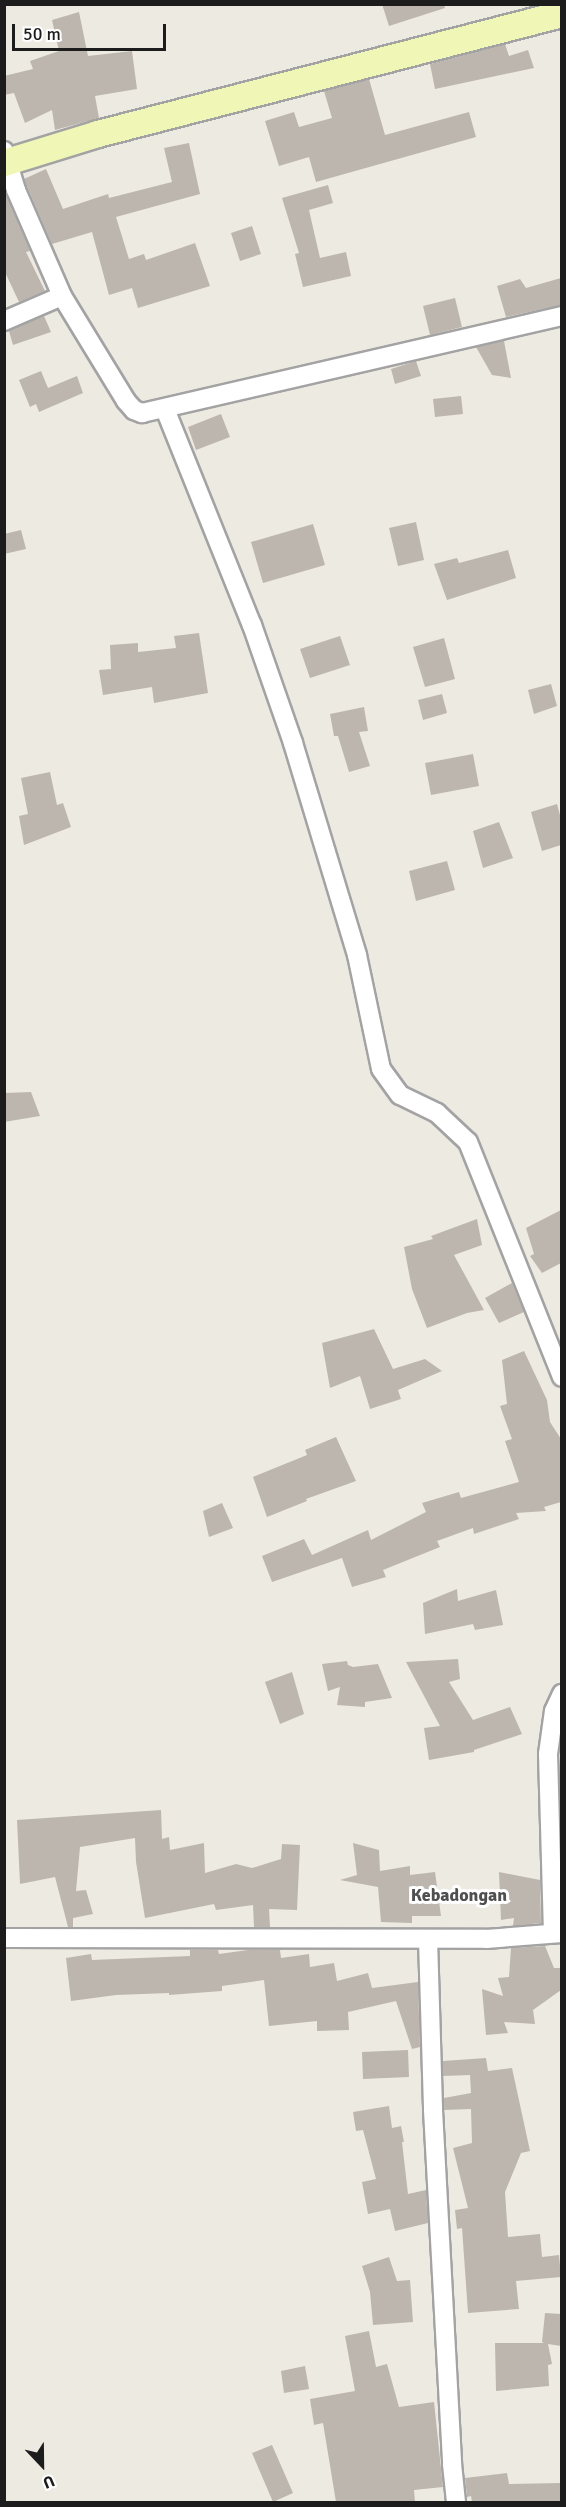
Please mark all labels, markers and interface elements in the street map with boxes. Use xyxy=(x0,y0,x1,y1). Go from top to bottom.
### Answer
scale bar xyxy=(15,12,170,50)
text: 50 m xyxy=(23,23,61,45)
district label: Kebadongan xyxy=(411,1884,507,1906)
north arrow xyxy=(12,2435,72,2495)
text: U xyxy=(40,2470,57,2493)

